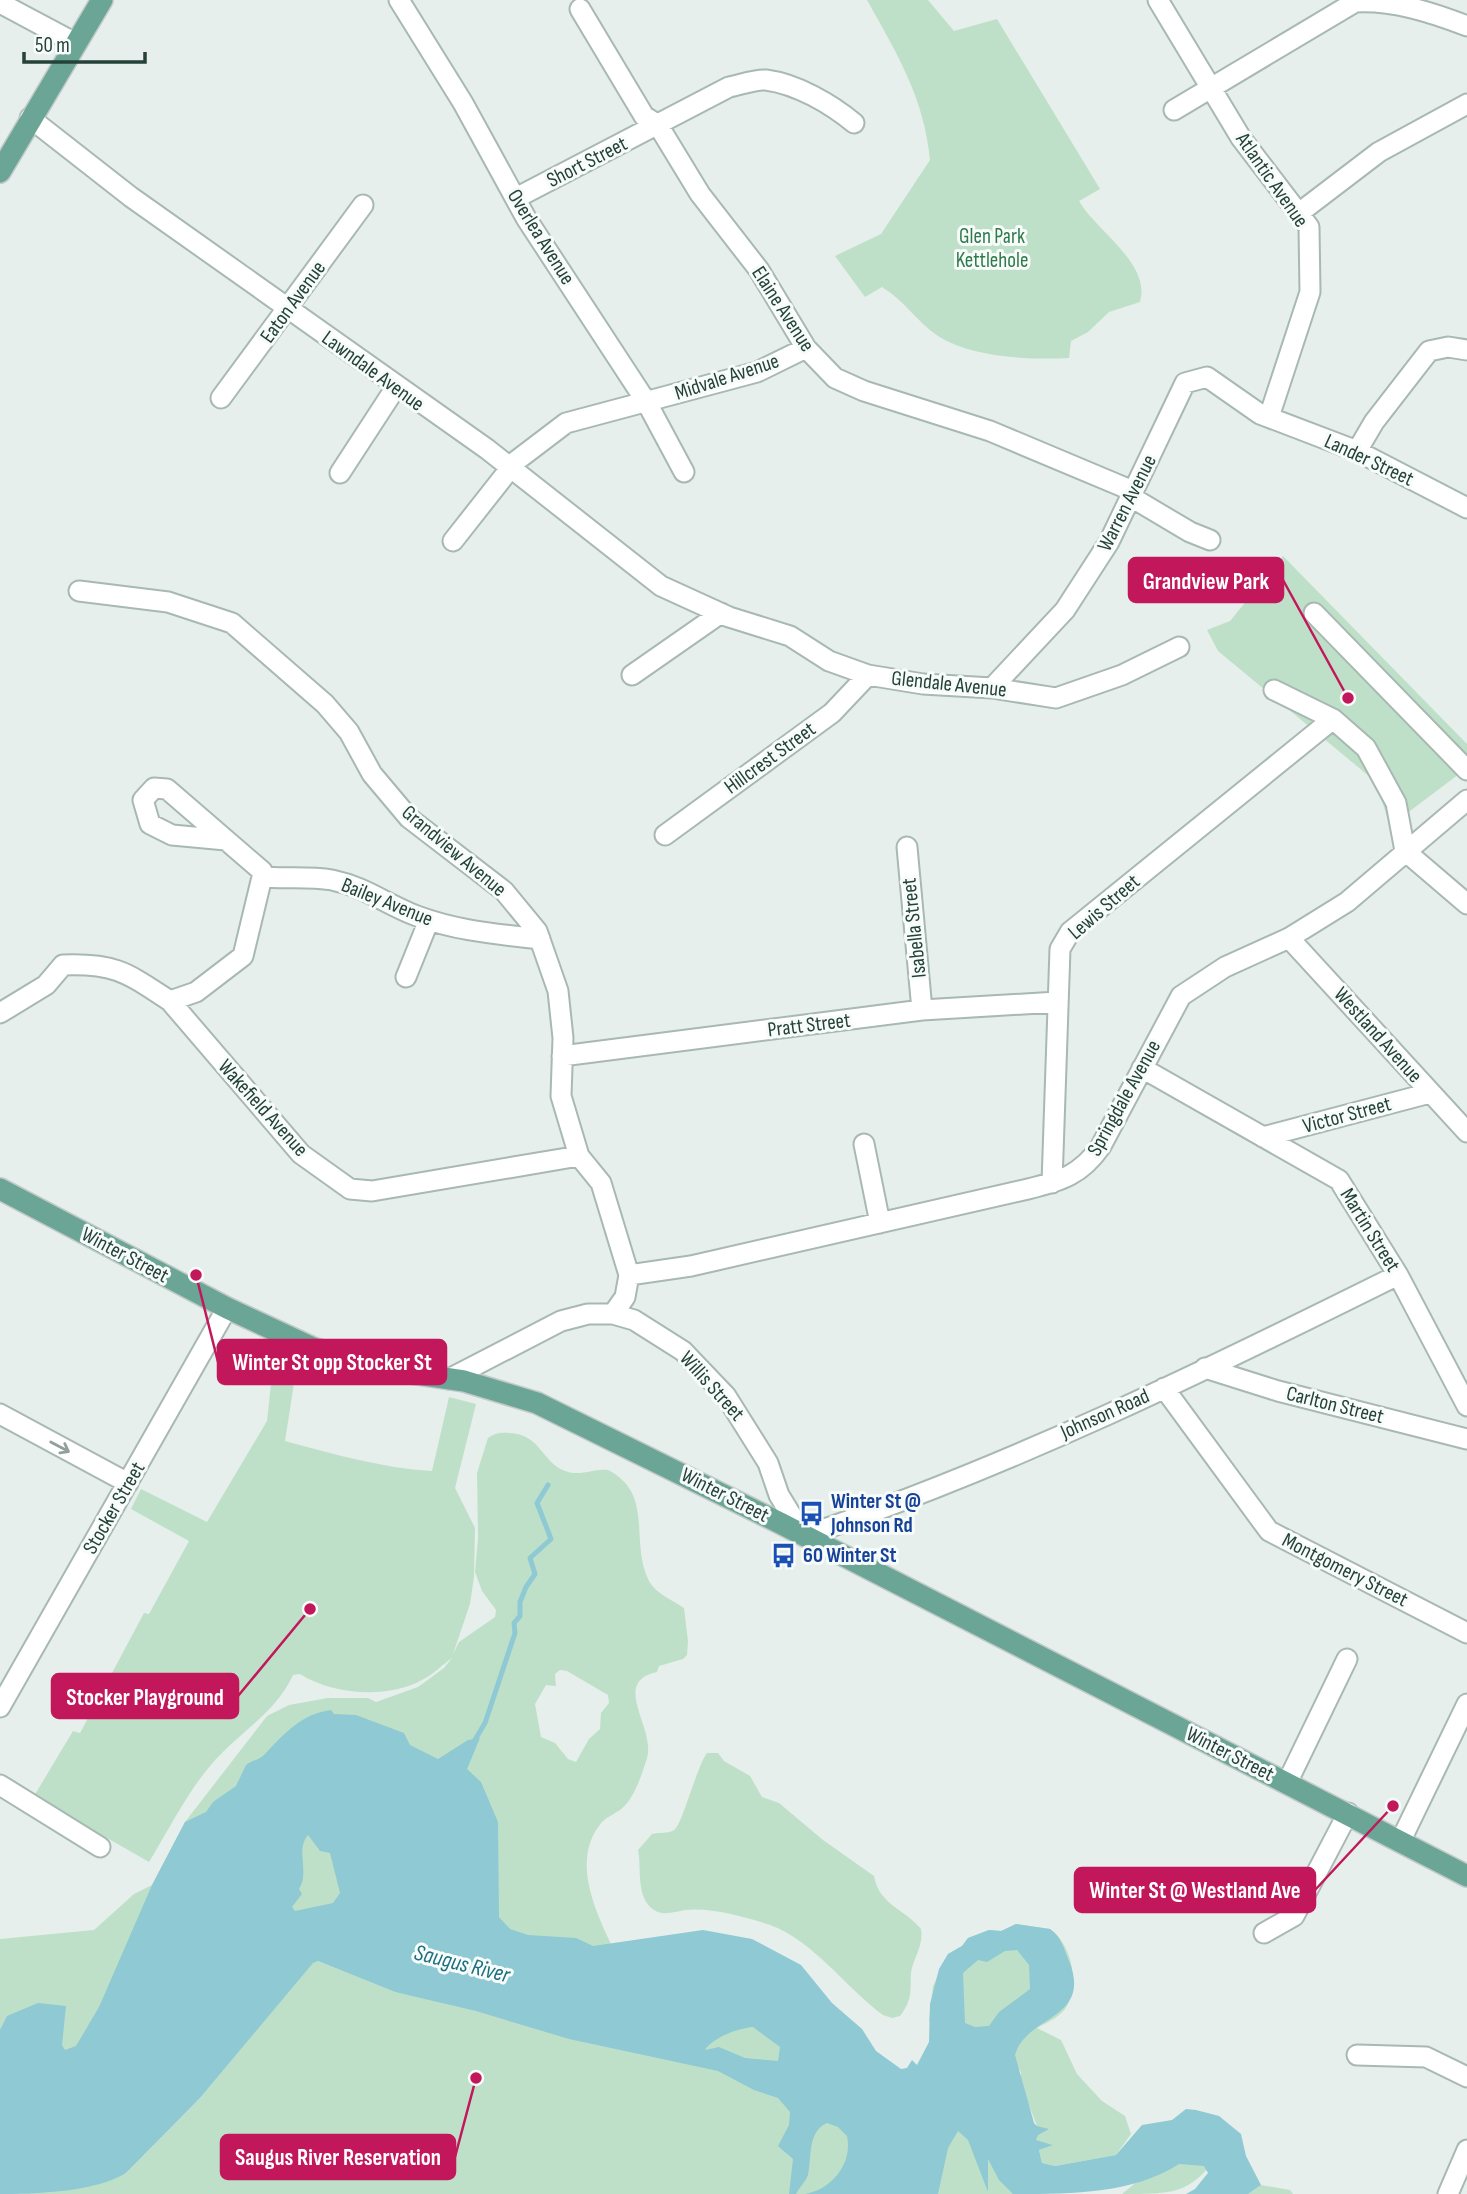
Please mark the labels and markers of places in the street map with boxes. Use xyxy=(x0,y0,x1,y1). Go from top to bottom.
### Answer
callout: Grandview Park xyxy=(1129,558,1283,602)
callout: Winter St opp Stocker St xyxy=(218,1340,446,1384)
place label: Winter St @ Johnson Rd xyxy=(830,1489,921,1538)
bus stop icon: Winter St @ Johnson Rd xyxy=(797,1499,825,1527)
bus stop icon: 60 Winter St xyxy=(769,1541,797,1569)
place label: 60 Winter St xyxy=(803,1543,897,1568)
callout: Stocker Playground xyxy=(52,1674,238,1718)
callout: Winter St @ Westland Ave xyxy=(1075,1868,1315,1912)
callout: Saugus River Reservation xyxy=(221,2135,455,2179)

